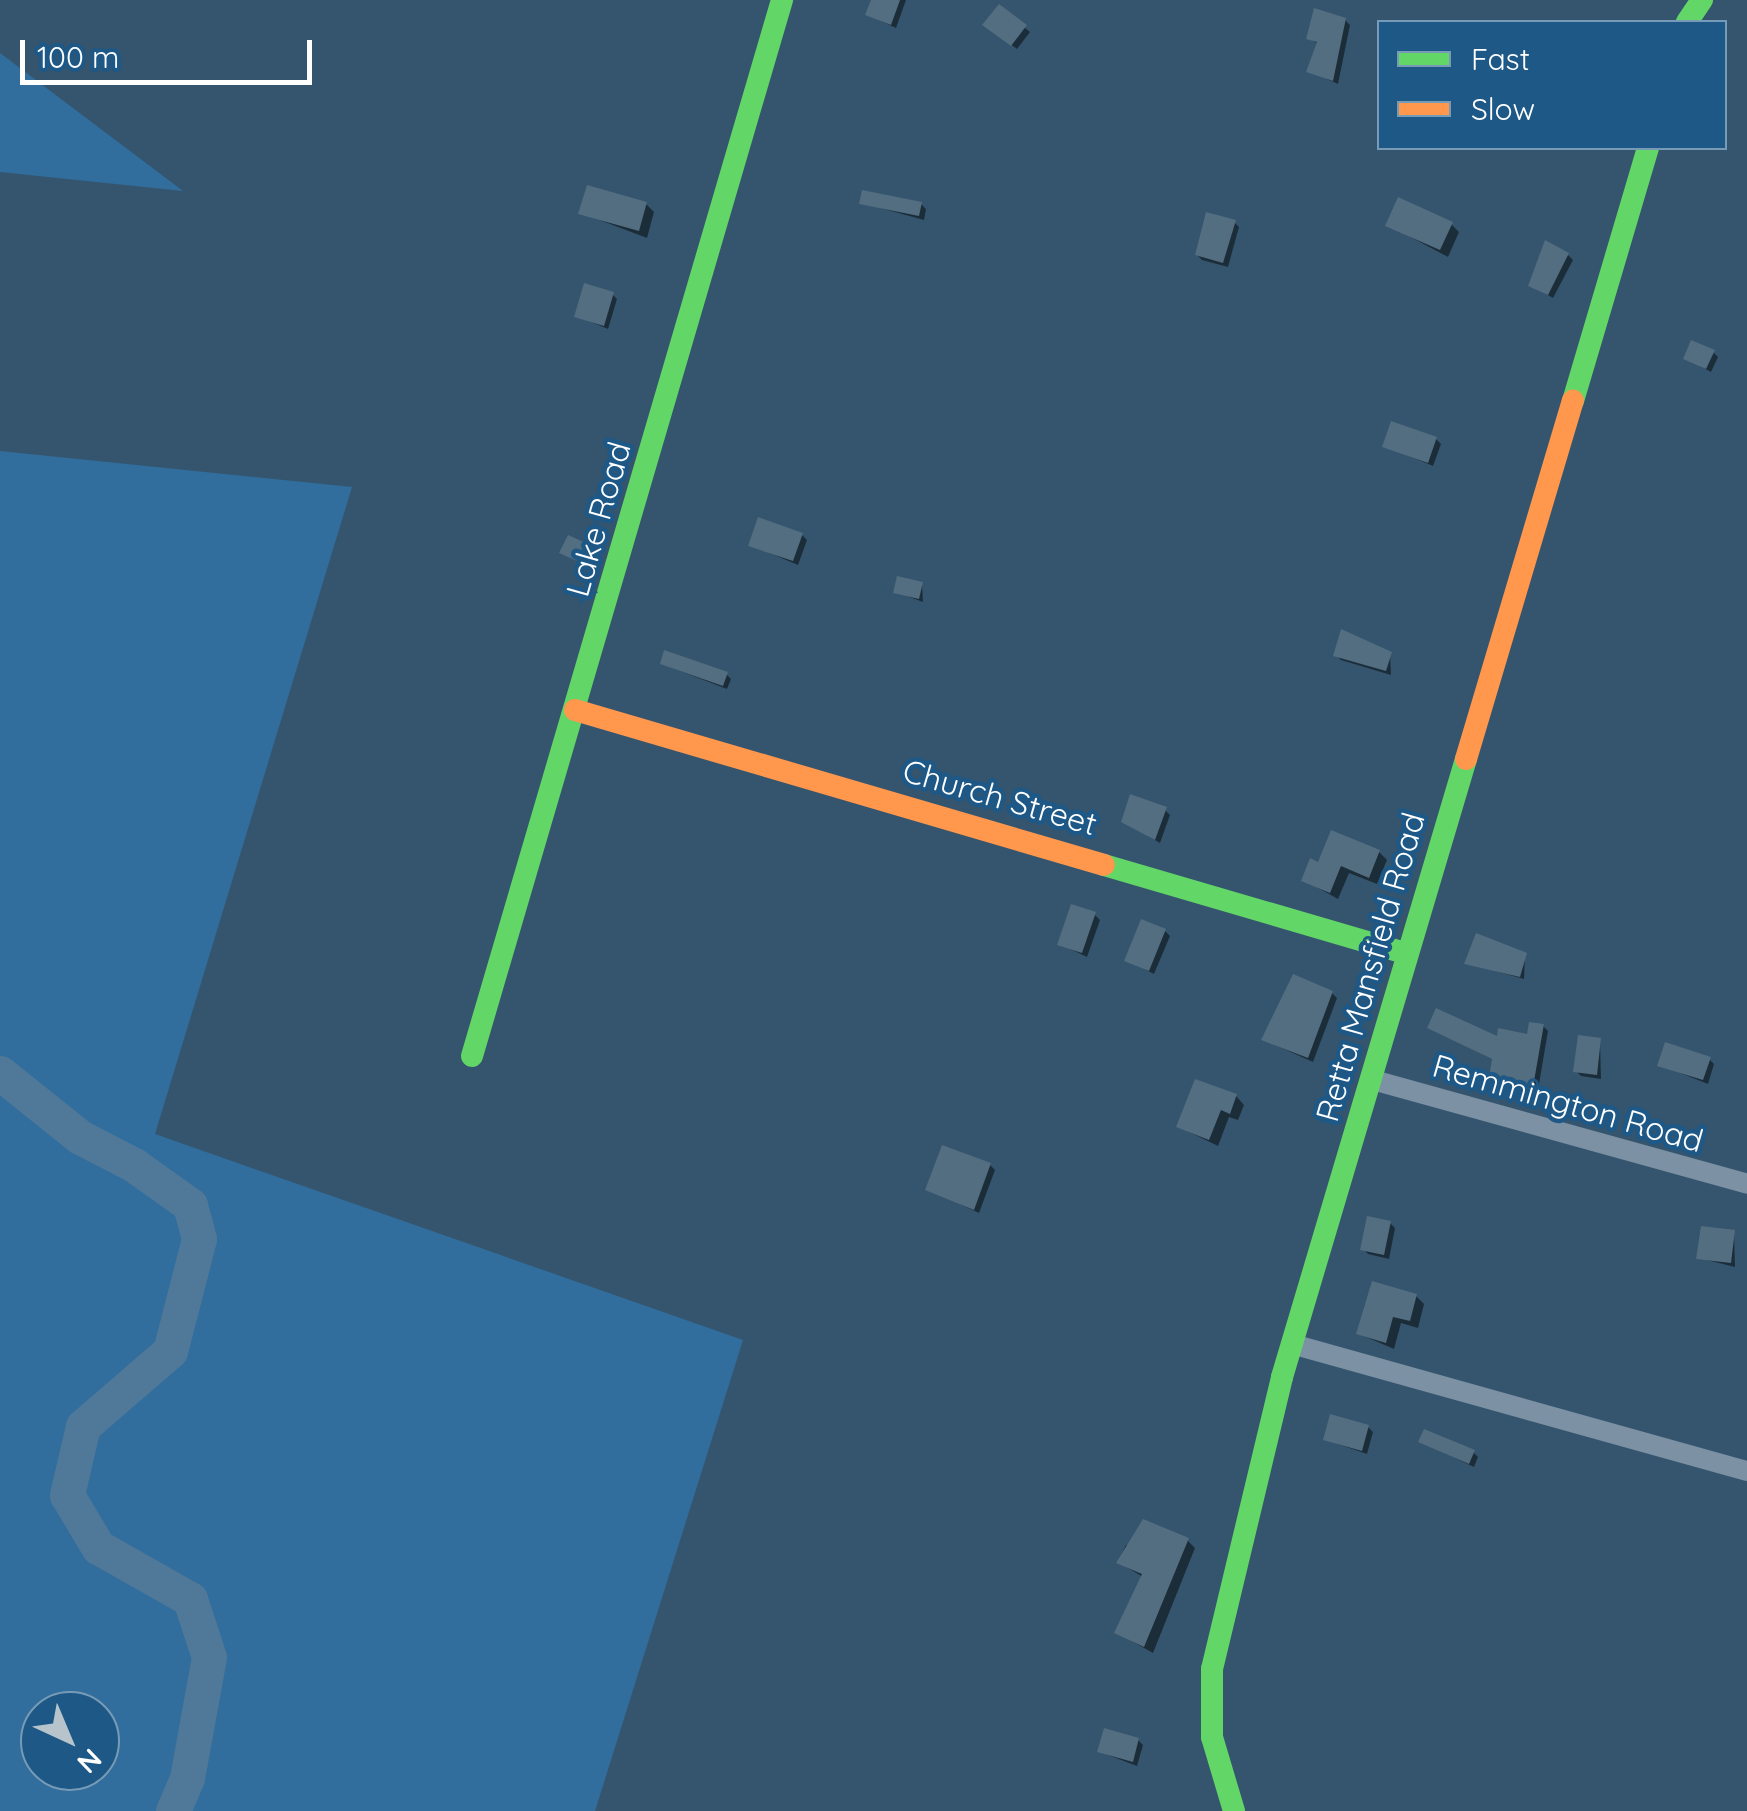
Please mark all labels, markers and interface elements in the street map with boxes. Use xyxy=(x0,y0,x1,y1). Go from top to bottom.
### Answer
scale bar xyxy=(25,20,318,82)
legend xyxy=(1377,20,1727,150)
text: 100 m xyxy=(37,38,119,76)
text: Fast xyxy=(1471,40,1530,78)
text: Slow xyxy=(1471,90,1535,128)
street label: Lake Road xyxy=(558,437,638,601)
street label: Church Street xyxy=(899,751,1101,843)
street label: Retta Mansfield Road xyxy=(1308,808,1432,1126)
street label: Remmington Road xyxy=(1428,1046,1708,1160)
north arrow xyxy=(20,1691,120,1791)
text: N xyxy=(70,1742,109,1781)

